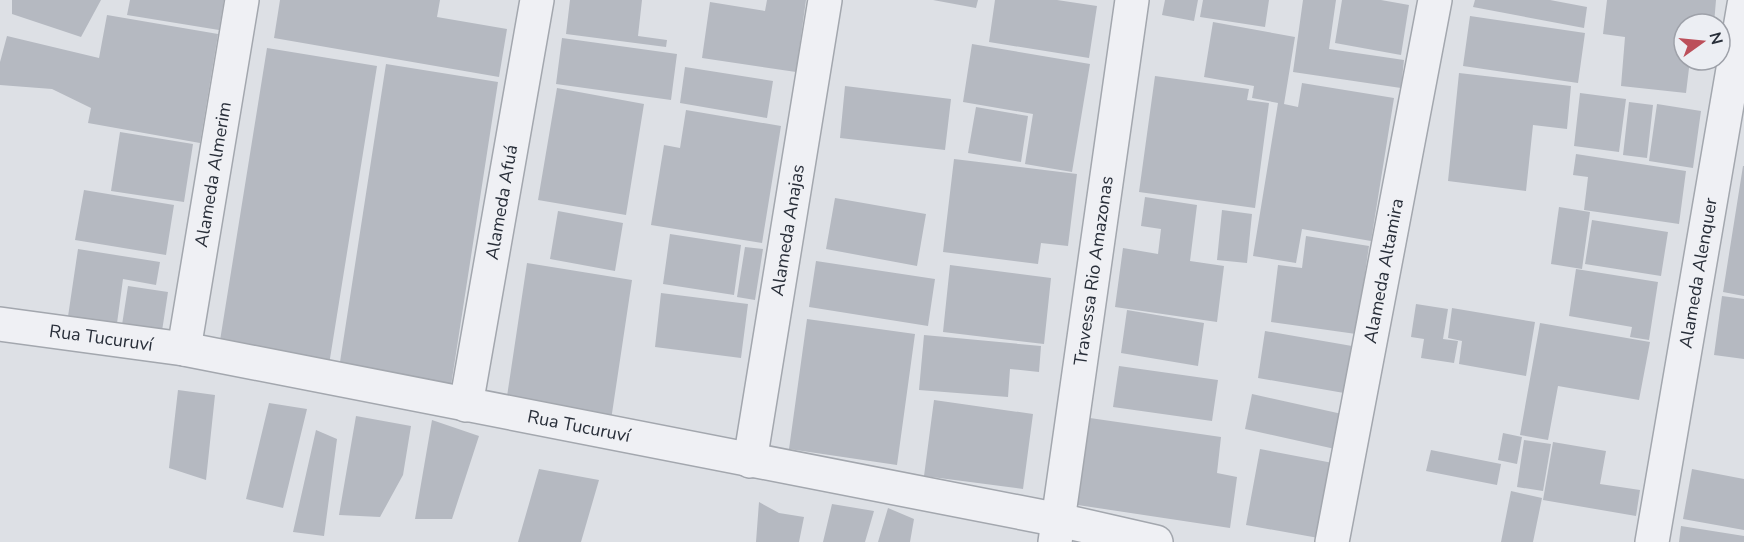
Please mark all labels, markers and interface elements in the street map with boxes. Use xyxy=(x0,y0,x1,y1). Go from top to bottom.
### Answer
north arrow xyxy=(1672,12,1732,72)
text: N xyxy=(1703,30,1728,47)
street label: Alameda Almerim xyxy=(189,100,237,249)
street label: Alameda Afuá xyxy=(480,143,523,261)
street label: Alameda Anajas xyxy=(765,162,810,298)
street label: Travessa Rio Amazonas xyxy=(1068,174,1119,367)
street label: Alameda Alenquer xyxy=(1673,195,1723,350)
street label: Alameda Altamira xyxy=(1358,196,1409,345)
street label: Rua Tucuruví xyxy=(48,319,155,357)
street label: Rua Tucuruví xyxy=(525,404,633,448)

